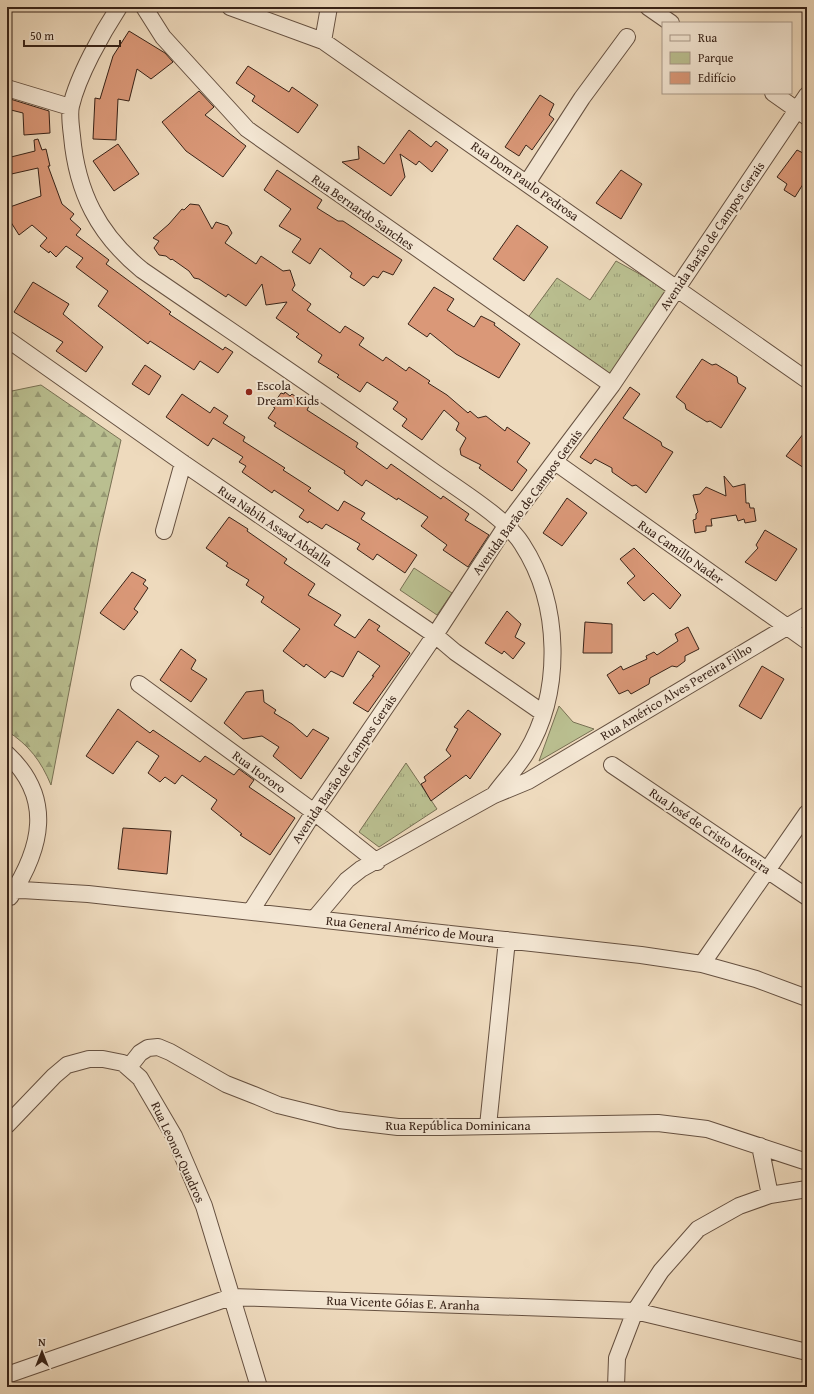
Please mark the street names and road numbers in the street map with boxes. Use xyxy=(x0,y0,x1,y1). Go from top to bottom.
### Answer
street label: Rua Dom Paulo Pedrosa xyxy=(467,137,584,226)
street label: Avenida Barão de Campos Gerais xyxy=(655,158,769,314)
street label: Rua Bernardo Sanches xyxy=(308,169,418,255)
street label: Avenida Barão de Campos Gerais xyxy=(468,425,586,579)
street label: Rua Nabih Assad Abdalla xyxy=(214,481,337,572)
street label: Rua Camillo Nader xyxy=(634,515,728,589)
street label: Rua Américo Alves Pereira Filho xyxy=(597,639,756,745)
street label: Avenida Barão de Campos Gerais xyxy=(287,691,401,847)
street label: Rua Itororo xyxy=(228,746,290,798)
street label: Rua José de Cristo Moreira xyxy=(645,783,775,879)
street label: Rua General Américo de Moura xyxy=(325,911,496,947)
street label: Rua Leonor Quadros xyxy=(146,1098,210,1206)
street label: Rua República Dominicana xyxy=(385,1116,531,1135)
street label: Rua Vicente Góias E. Aranha xyxy=(326,1291,481,1315)

